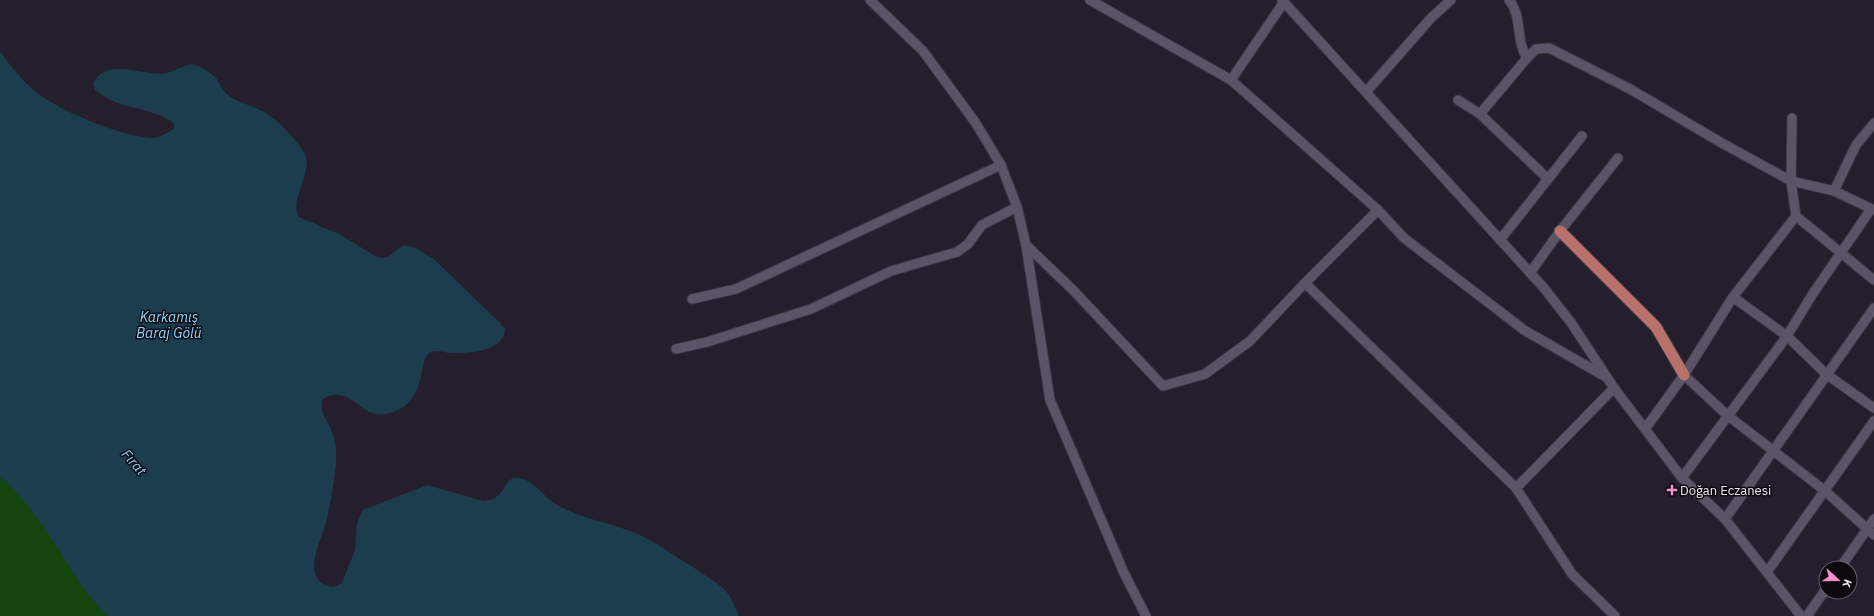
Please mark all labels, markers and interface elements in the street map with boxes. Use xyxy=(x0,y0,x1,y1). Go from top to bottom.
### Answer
water label: Karkamış Baraj Gölü xyxy=(136,308,202,342)
water label: Fırat xyxy=(118,445,151,479)
place label: Doğan Eczanesi xyxy=(1680,482,1771,499)
marker: Doğan Eczanesi xyxy=(1667,485,1677,495)
north arrow xyxy=(1818,560,1858,600)
text: K xyxy=(1839,578,1855,590)

